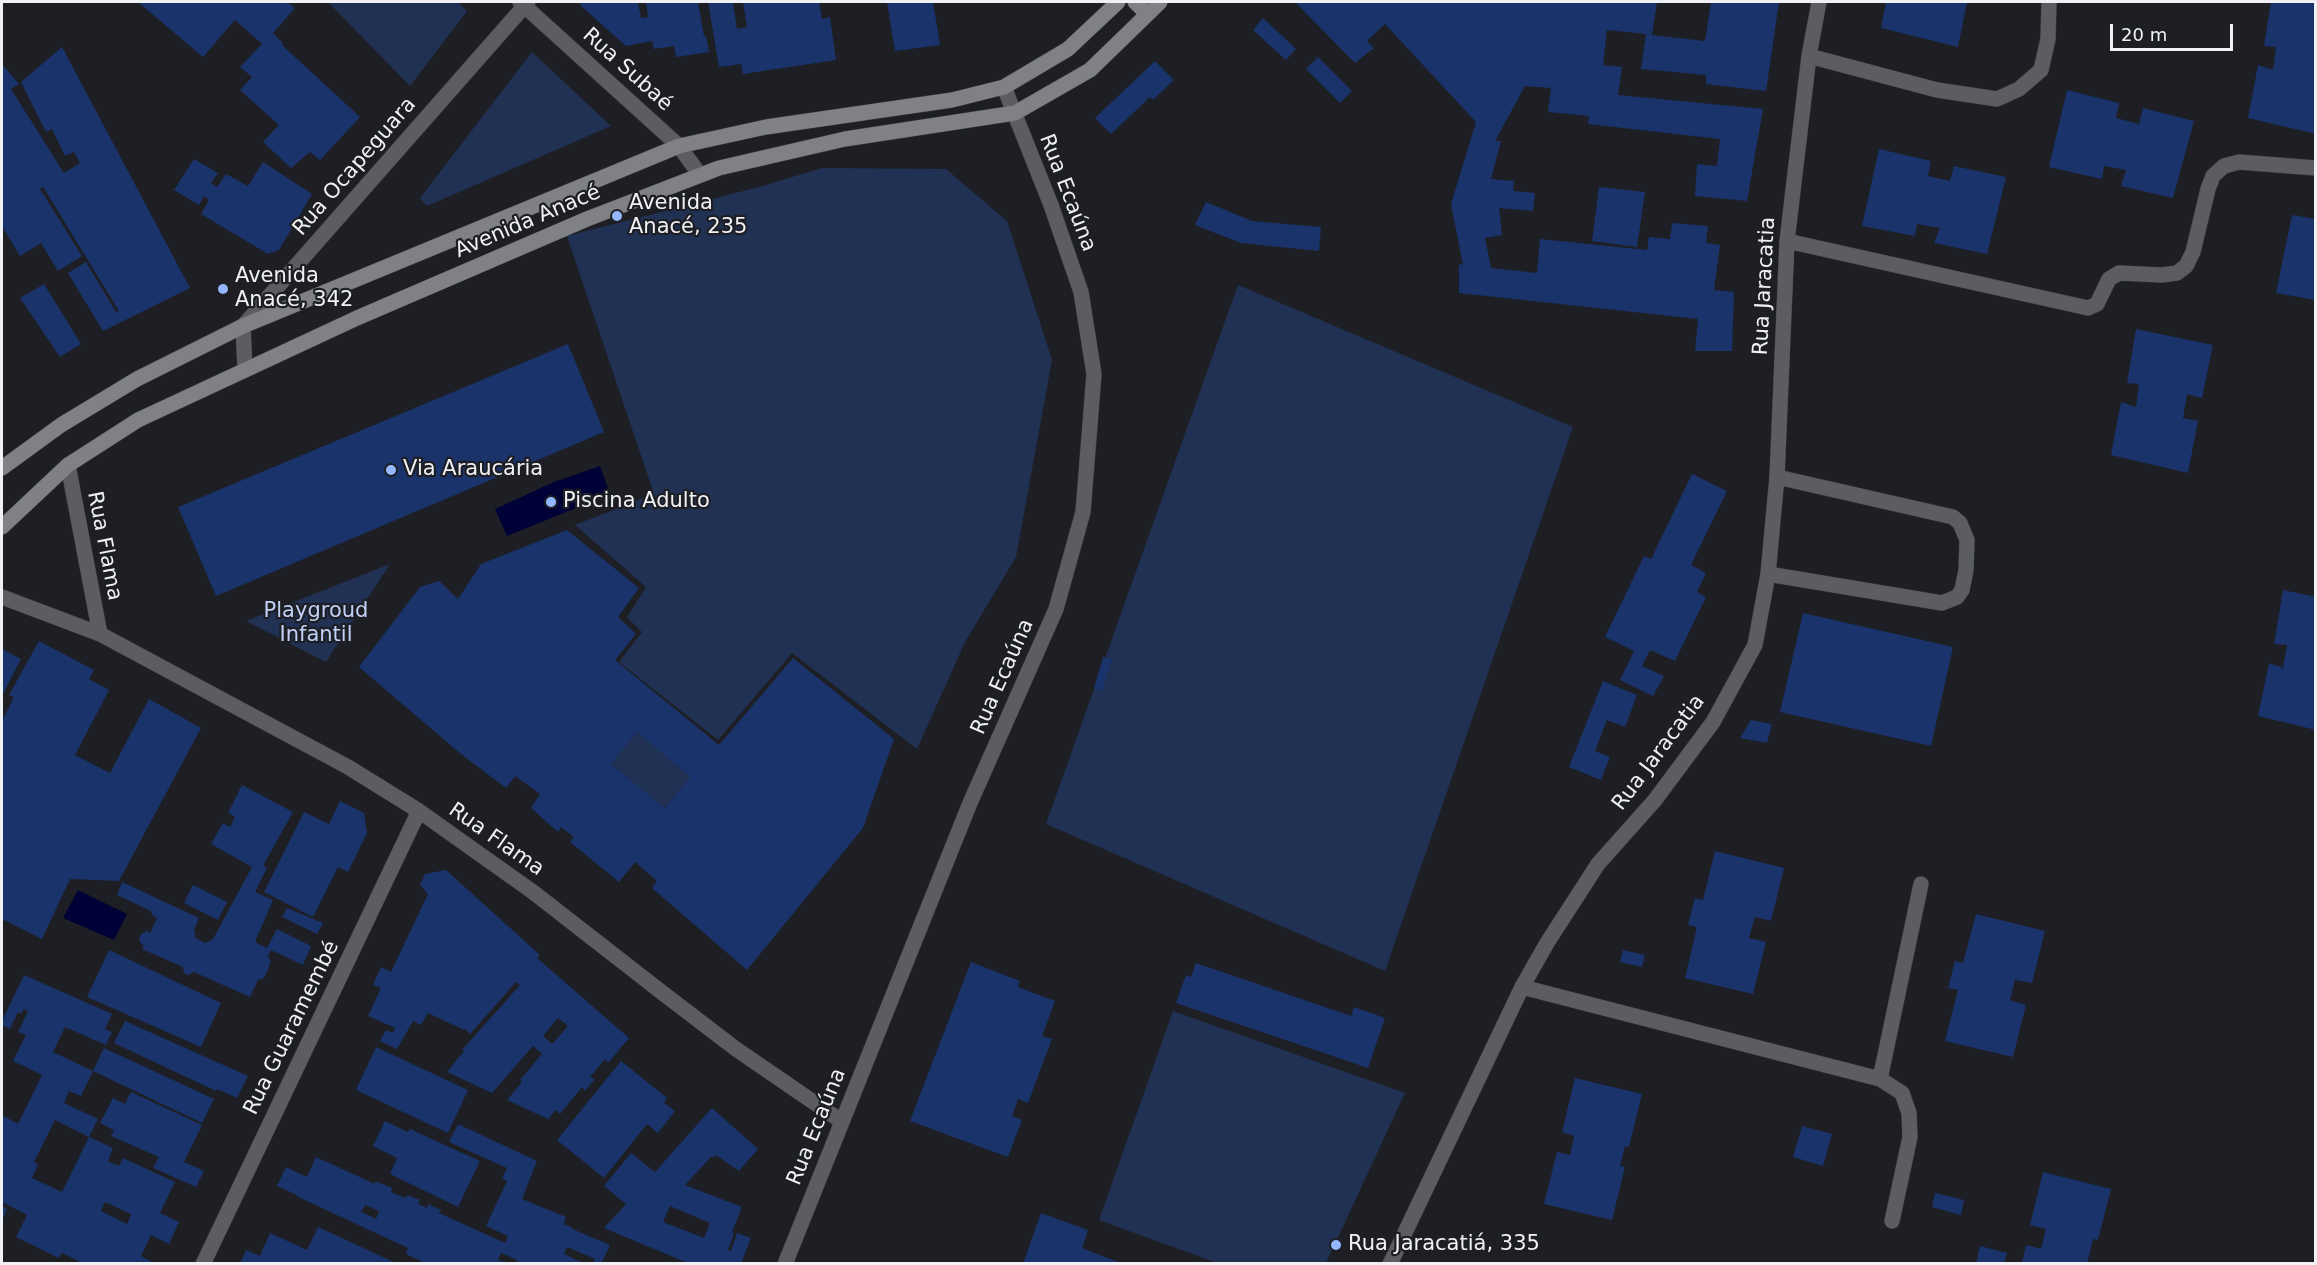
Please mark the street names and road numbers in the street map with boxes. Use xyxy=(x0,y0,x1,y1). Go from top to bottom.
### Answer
street label: Rua Subaé xyxy=(577,23,677,117)
street label: Rua Ocapeguara xyxy=(288,93,422,241)
street label: Rua Ecaúna xyxy=(1033,131,1101,255)
street label: Avenida Anacé xyxy=(452,180,604,264)
street label: Rua Jaracatia xyxy=(1749,216,1781,356)
street label: Rua Flama xyxy=(81,489,127,603)
street label: Rua Ecaúna xyxy=(966,615,1040,739)
street label: Rua Jaracatia xyxy=(1607,690,1711,816)
street label: Rua Flama xyxy=(443,798,549,882)
street label: Rua Guaramembé xyxy=(239,937,345,1119)
street label: Rua Ecaúna xyxy=(782,1065,852,1189)

